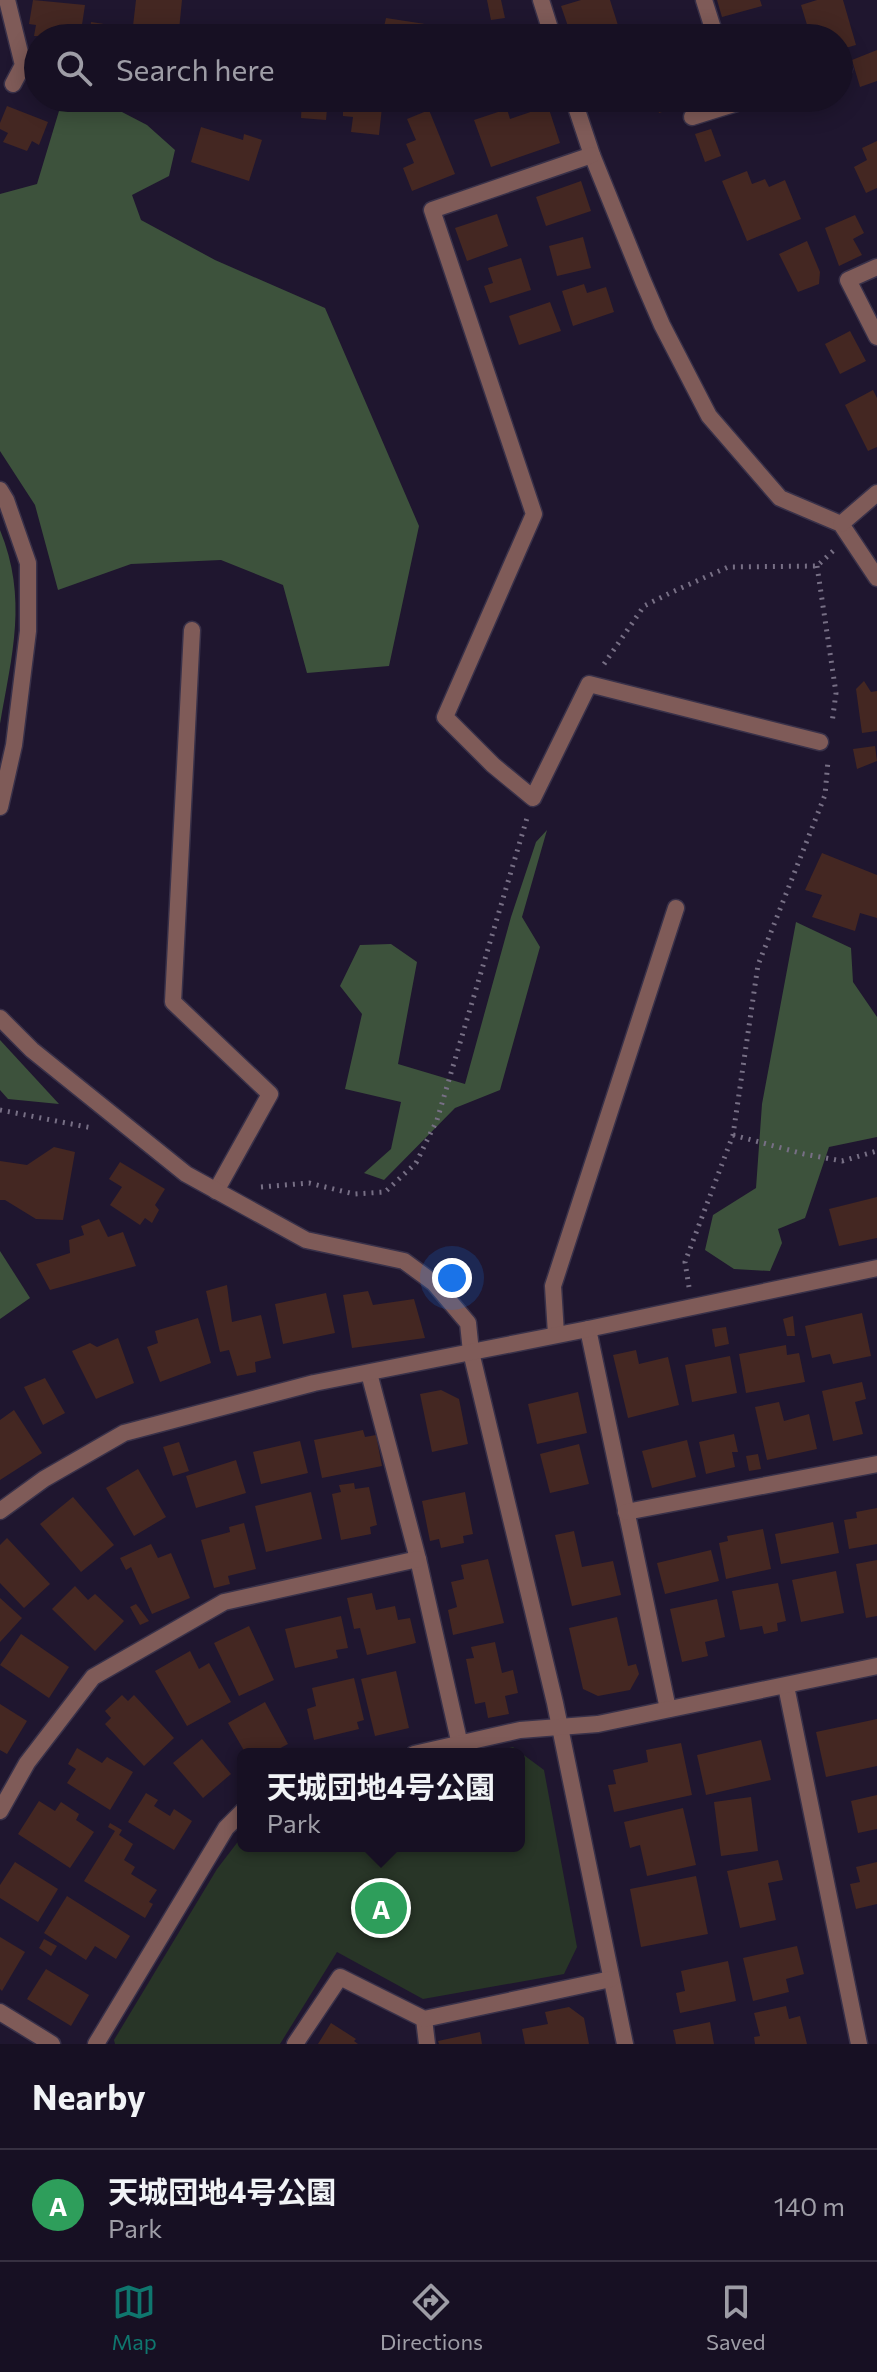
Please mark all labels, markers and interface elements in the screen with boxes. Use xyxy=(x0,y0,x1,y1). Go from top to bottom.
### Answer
search box xyxy=(24,24,853,112)
icon: search xyxy=(52,46,96,90)
text: Search here xyxy=(116,50,275,87)
your location xyxy=(432,1258,472,1298)
popup xyxy=(237,1748,525,1852)
text: 天城団地4号公園 xyxy=(267,1767,495,1804)
text: Park xyxy=(267,1807,321,1838)
pin: A xyxy=(355,1878,407,1938)
text: Nearby xyxy=(32,2075,146,2117)
text: 天城団地4号公園 xyxy=(108,2172,336,2209)
text: A xyxy=(49,2190,67,2221)
text: 140 m xyxy=(774,2190,845,2221)
text: Park xyxy=(108,2212,162,2243)
tab: Map xyxy=(112,2280,157,2355)
tab: Directions xyxy=(380,2280,483,2355)
tab: Saved xyxy=(706,2280,765,2355)

